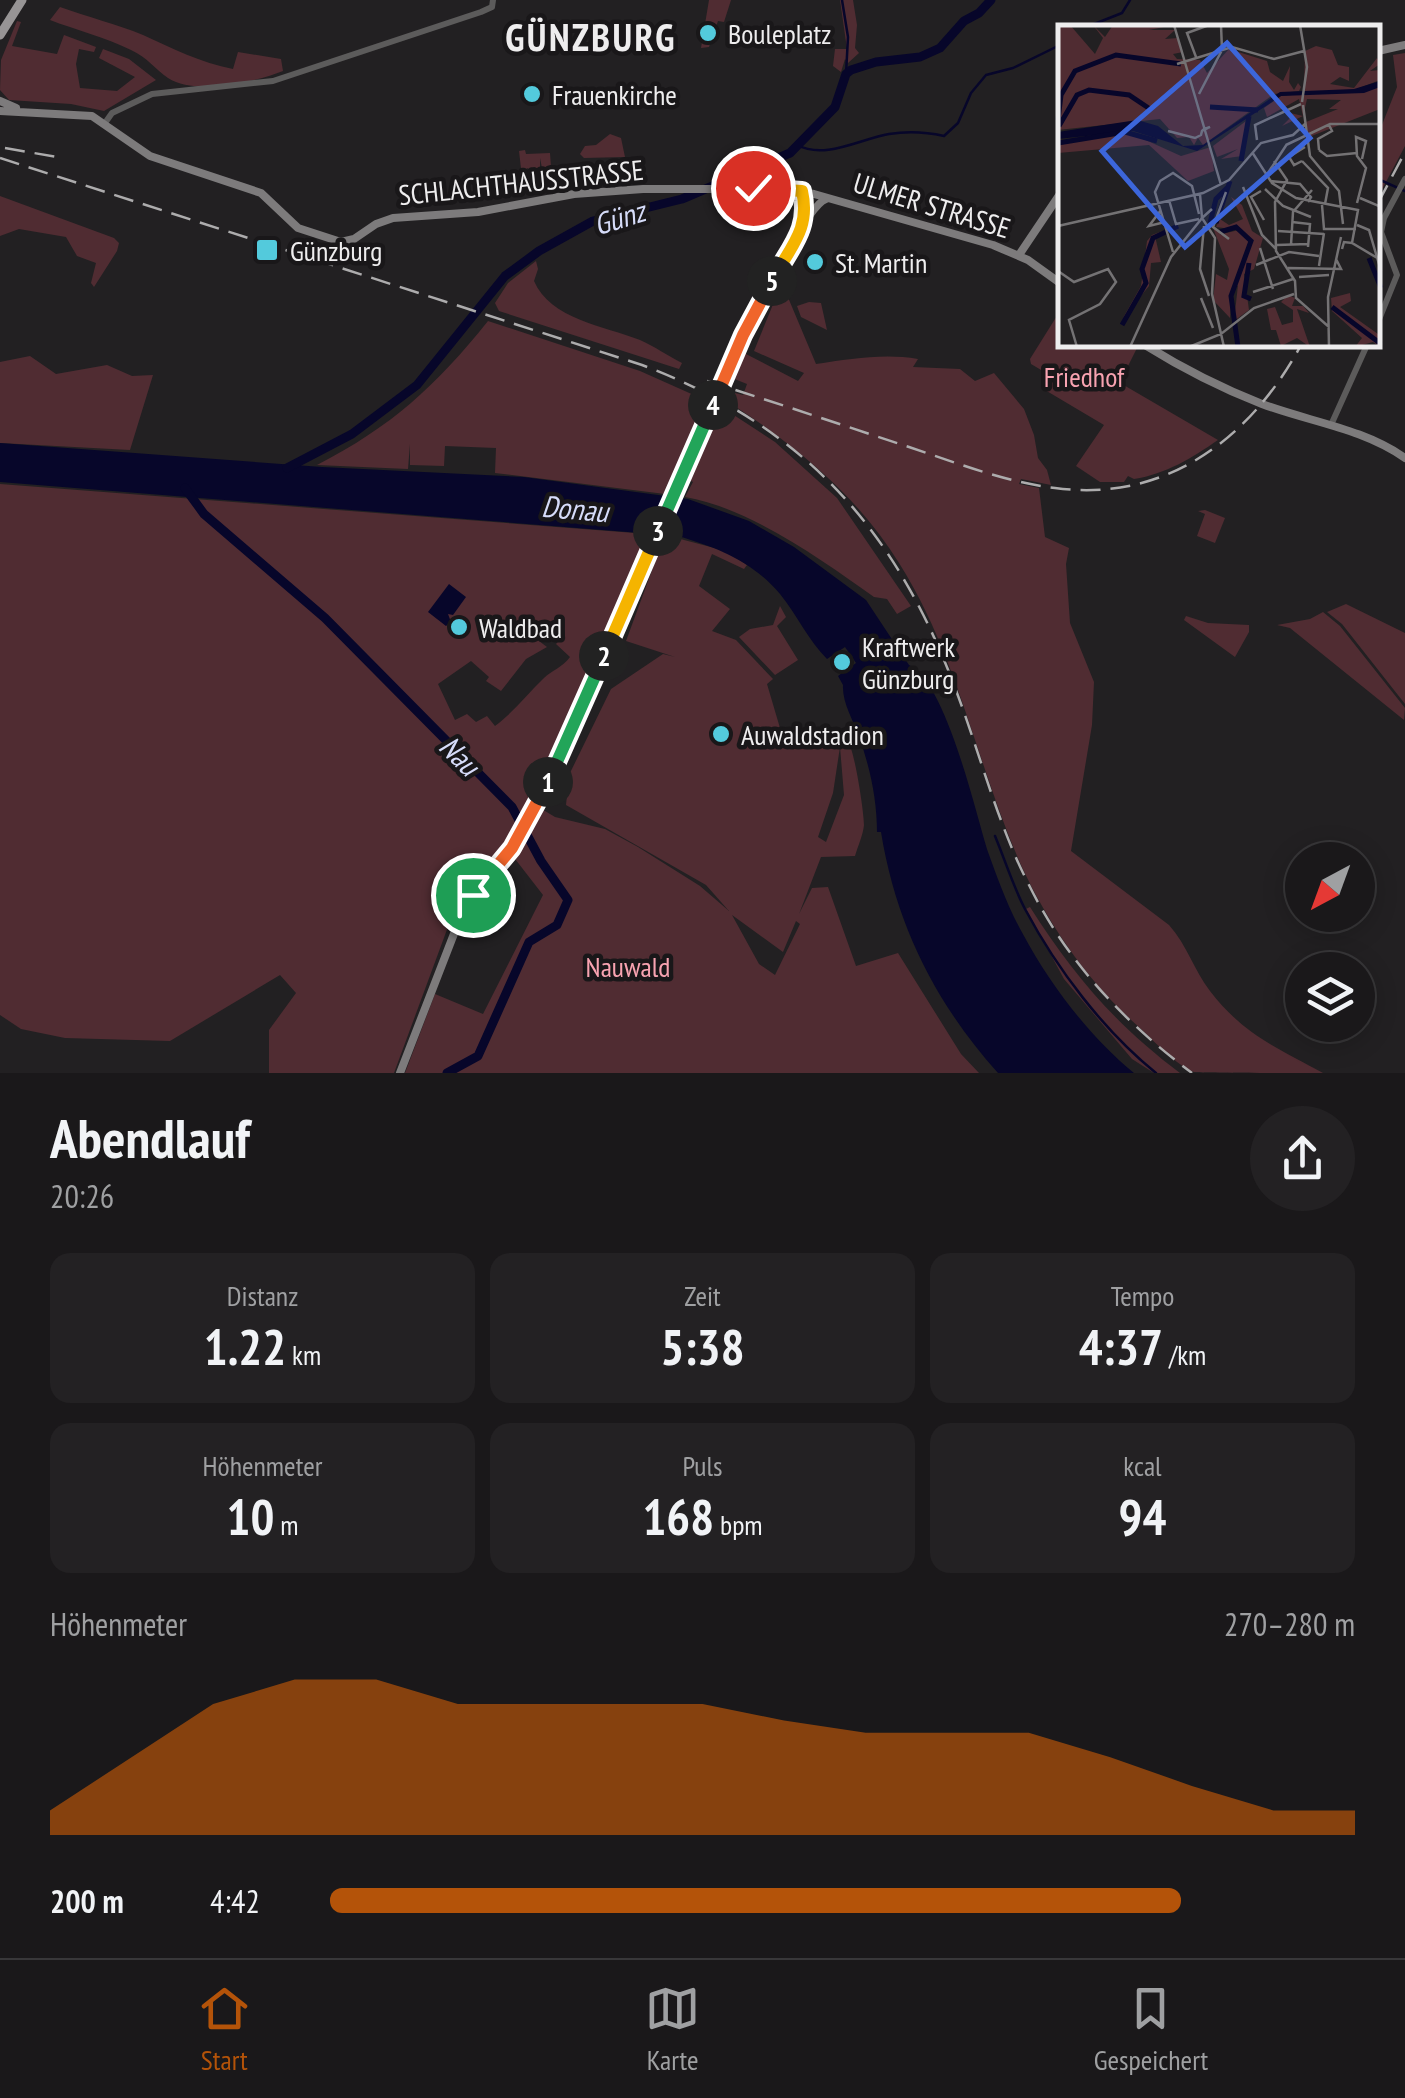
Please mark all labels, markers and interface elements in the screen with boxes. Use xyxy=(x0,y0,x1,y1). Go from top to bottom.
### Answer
district label: GÜNZBURG xyxy=(505,12,677,61)
place label: Bouleplatz xyxy=(728,15,831,52)
marker: Bouleplatz xyxy=(697,22,719,44)
inset map xyxy=(1058,25,1380,348)
place label: Frauenkirche xyxy=(552,76,677,113)
marker: Frauenkirche xyxy=(521,83,543,105)
pin xyxy=(711,146,796,231)
street label: SCHLACHTHAUSSTRASSE xyxy=(397,151,645,213)
icon: check xyxy=(726,161,781,216)
street label: ULMER STRASSE xyxy=(849,164,1015,246)
water label: Günz xyxy=(589,190,653,243)
place label: Günzburg xyxy=(290,232,382,269)
marker: Günzburg xyxy=(254,237,280,263)
place label: St. Martin xyxy=(835,244,927,281)
marker: St. Martin xyxy=(804,251,826,273)
pin: 5 xyxy=(747,256,797,306)
text: 5 xyxy=(765,262,779,299)
park label: Friedhof xyxy=(1044,358,1126,395)
pin: 4 xyxy=(688,380,738,430)
text: 4 xyxy=(706,386,720,423)
water label: Donau xyxy=(540,486,612,531)
pin: 3 xyxy=(633,506,683,556)
text: 3 xyxy=(651,512,665,549)
place label: Waldbad xyxy=(479,609,562,646)
marker: Waldbad xyxy=(448,616,470,638)
place label: Kraftwerk Günzburg xyxy=(862,628,955,697)
pin: 2 xyxy=(579,631,629,681)
text: 2 xyxy=(597,637,611,674)
marker: Kraftwerk Günzburg xyxy=(831,651,853,673)
place label: Auwaldstadion xyxy=(741,716,884,753)
marker: Auwaldstadion xyxy=(710,723,732,745)
water label: Nau xyxy=(432,727,490,785)
pin: 1 xyxy=(523,757,573,807)
text: 1 xyxy=(541,763,555,800)
north arrow xyxy=(1285,842,1375,932)
map controls xyxy=(1285,842,1375,1042)
pin xyxy=(431,853,516,938)
icon: arrive xyxy=(446,868,501,923)
park label: Nauwald xyxy=(586,948,670,985)
button: layers xyxy=(1285,952,1375,1042)
text: Abendlauf xyxy=(50,1102,250,1173)
button: share xyxy=(1250,1106,1355,1211)
text: 20:26 xyxy=(50,1175,114,1217)
text: Distanz xyxy=(227,1277,298,1314)
text: Zeit xyxy=(684,1277,721,1314)
text: Tempo xyxy=(1111,1277,1174,1314)
text: 1.22 xyxy=(204,1314,286,1379)
text: 5:38 xyxy=(660,1314,745,1379)
text: 4:37 xyxy=(1079,1314,1163,1379)
text: km xyxy=(286,1336,321,1373)
text: /km xyxy=(1163,1336,1206,1373)
text: Höhenmeter xyxy=(203,1447,322,1484)
text: Puls xyxy=(682,1447,723,1484)
text: kcal xyxy=(1123,1447,1162,1484)
text: 10 xyxy=(227,1484,274,1549)
text: 168 xyxy=(642,1484,714,1549)
text: 94 xyxy=(1119,1484,1166,1549)
text: m xyxy=(274,1506,298,1543)
text: bpm xyxy=(714,1506,763,1543)
text: Höhenmeter xyxy=(50,1603,187,1645)
text: 270–280 m xyxy=(1224,1603,1355,1645)
text: 200 m xyxy=(50,1880,124,1922)
text: 4:42 xyxy=(210,1880,260,1922)
tab: Start xyxy=(197,1981,252,2078)
tab: Karte xyxy=(645,1981,700,2078)
tab: Gespeichert xyxy=(1094,1981,1208,2078)

